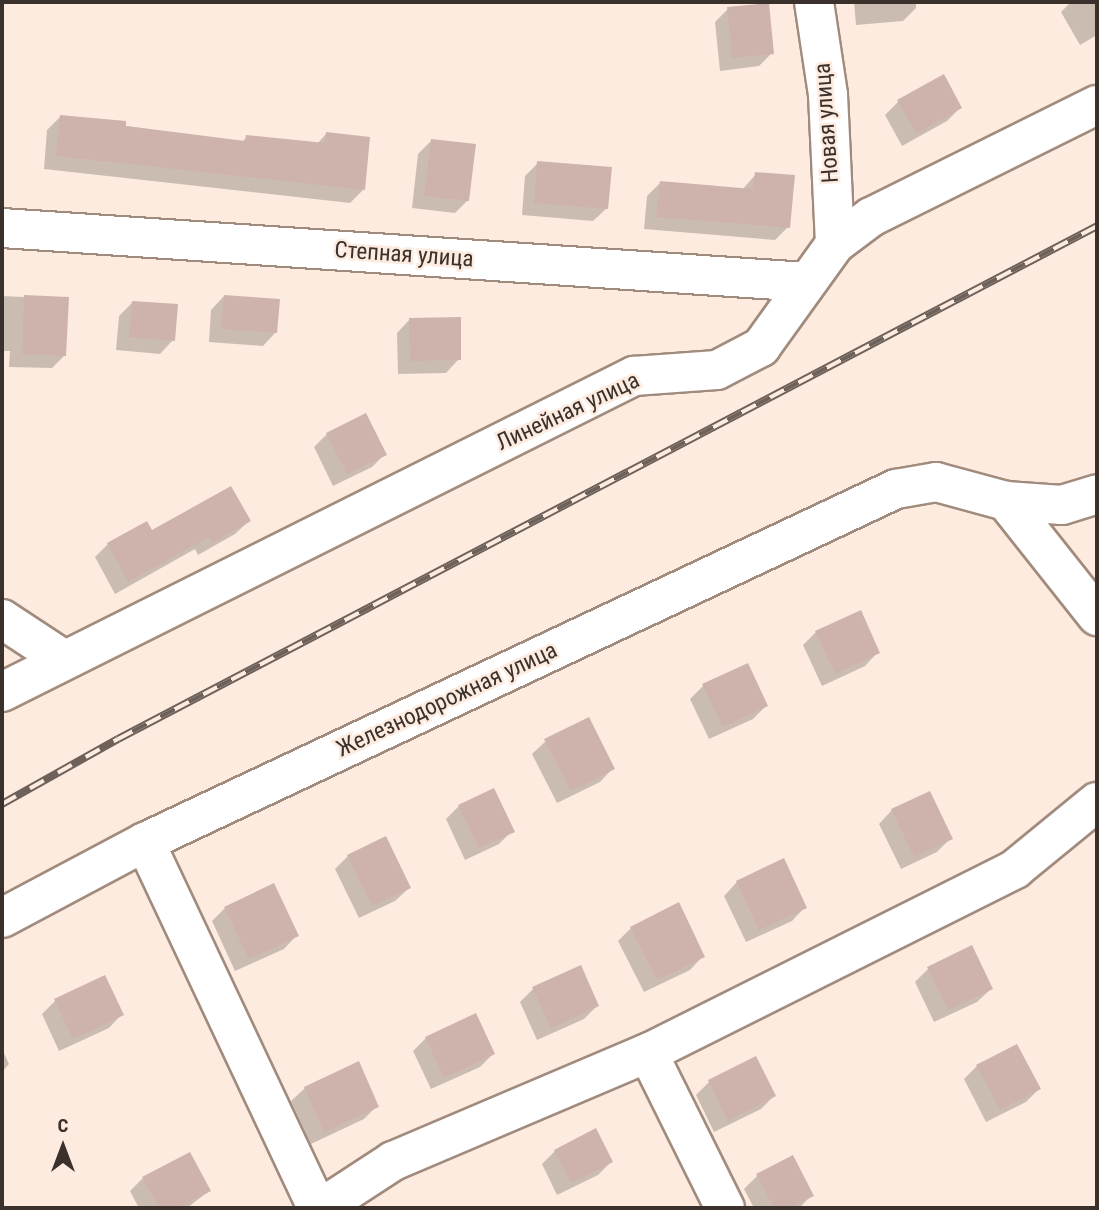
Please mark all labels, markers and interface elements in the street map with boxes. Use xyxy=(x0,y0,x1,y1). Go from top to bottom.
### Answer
street label: Новая улица xyxy=(809,62,845,184)
street label: Степная улица xyxy=(334,236,474,274)
street label: Линейная улица xyxy=(492,367,644,457)
street label: Железнодорожная улица xyxy=(332,637,562,763)
north arrow xyxy=(28,1112,98,1182)
text: С xyxy=(58,1114,68,1137)

